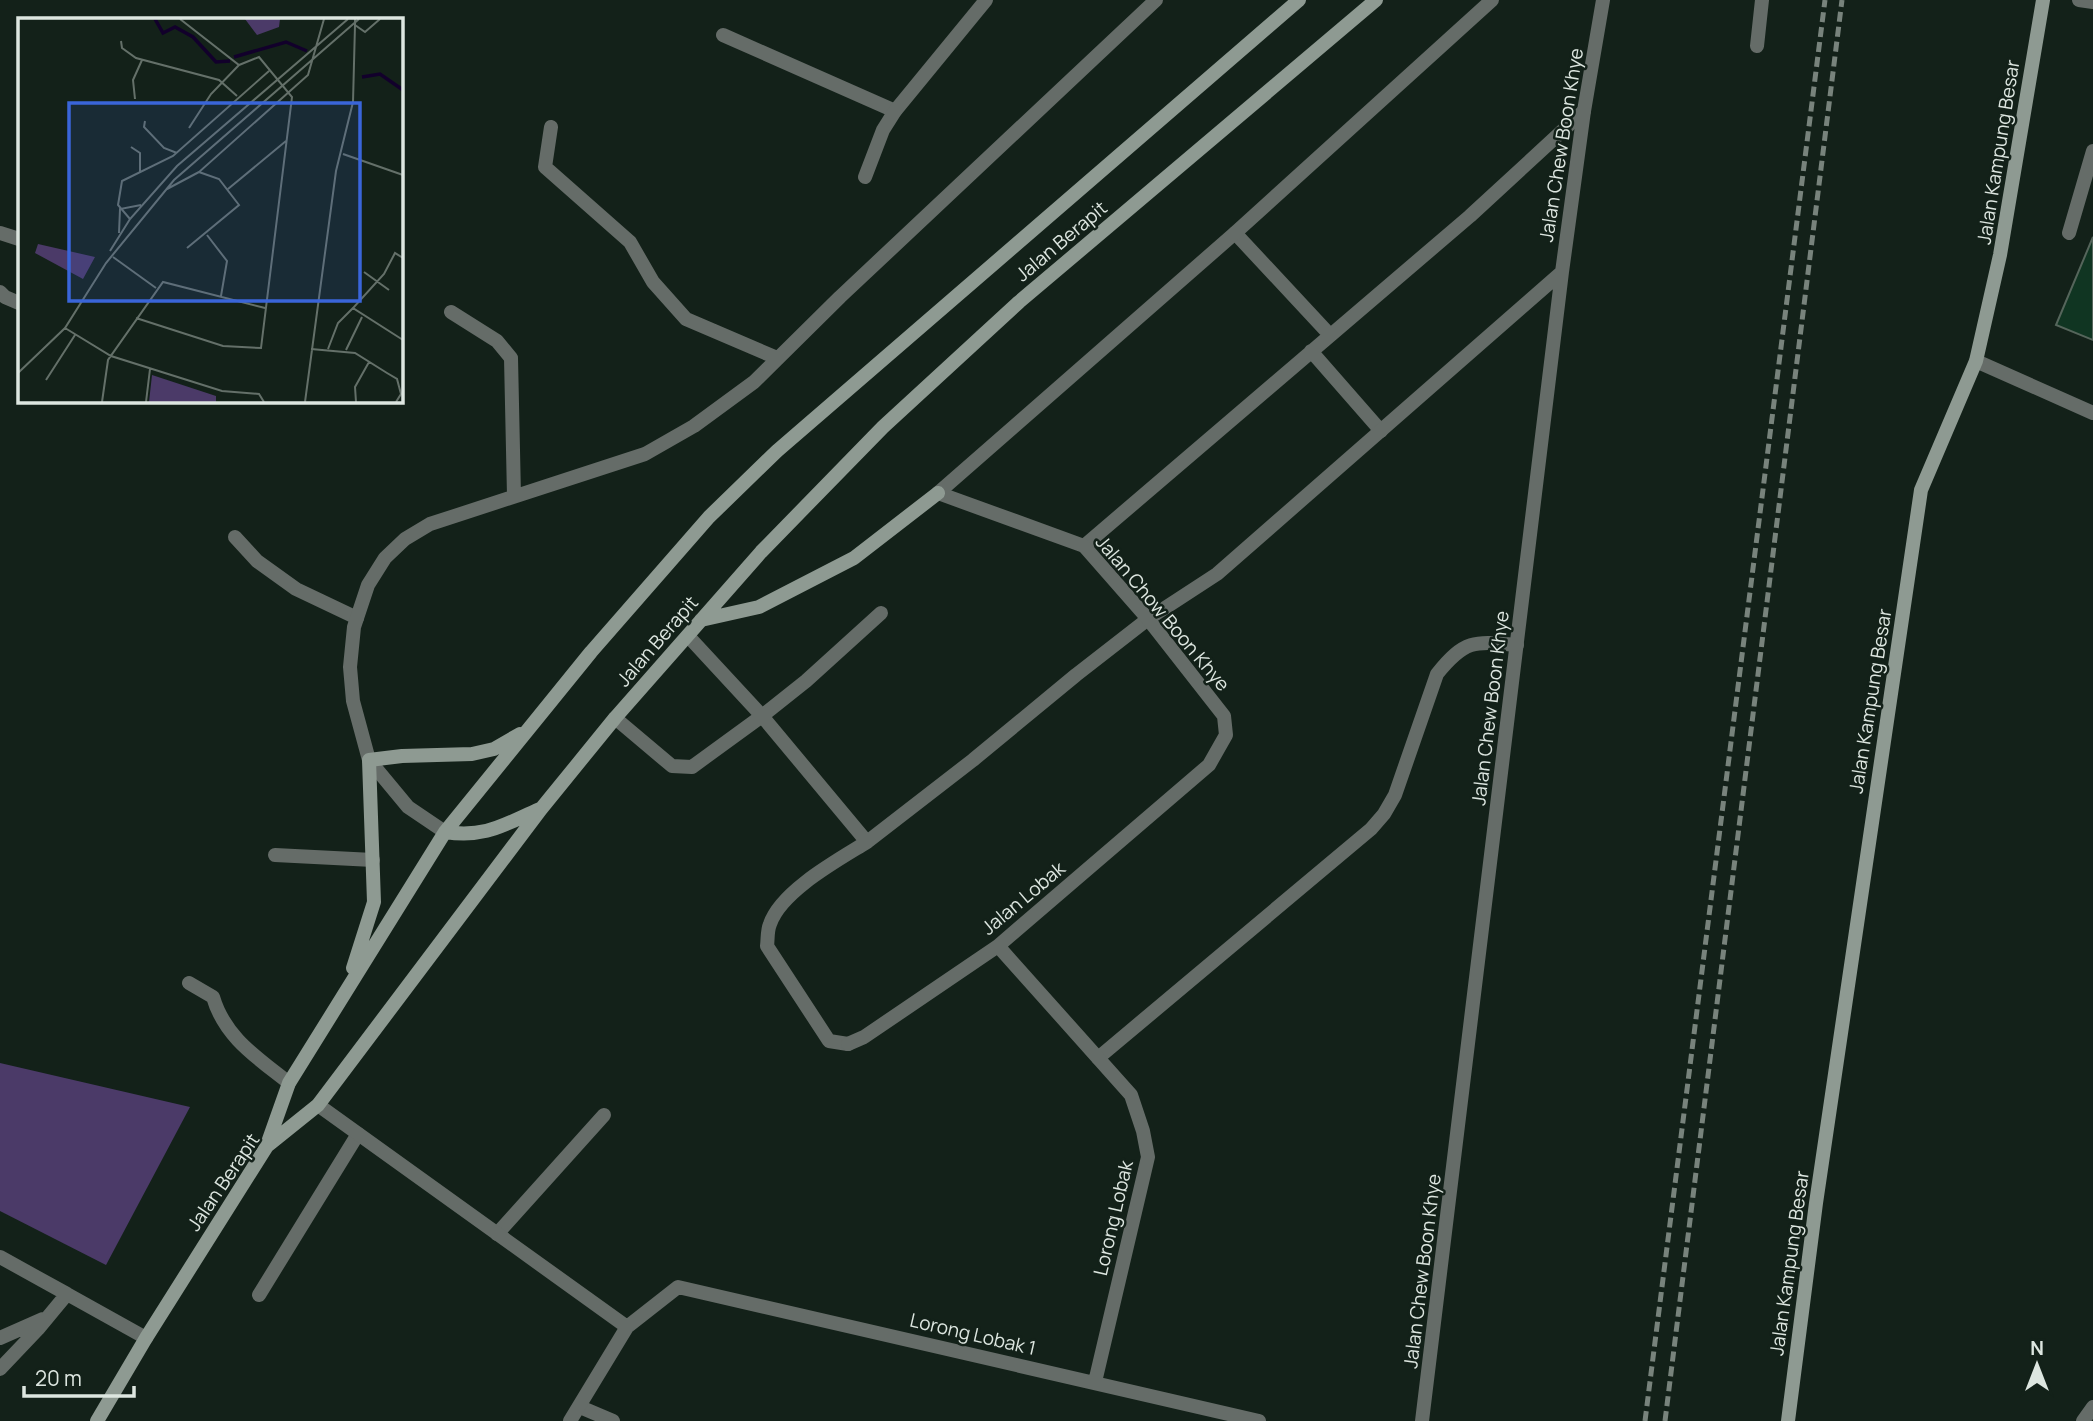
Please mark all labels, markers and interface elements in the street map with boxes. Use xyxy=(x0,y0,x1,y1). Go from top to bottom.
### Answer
inset map xyxy=(18,18,402,402)
street label: Jalan Chew Boon Khye xyxy=(1533,46,1589,244)
street label: Jalan Kampung Besar xyxy=(1971,58,2025,246)
street label: Jalan Berapit xyxy=(1010,195,1112,287)
street label: Jalan Chow Boon Khye xyxy=(1090,530,1236,696)
street label: Jalan Berapit xyxy=(610,590,704,692)
street label: Jalan Kampung Besar xyxy=(1843,607,1897,795)
street label: Jalan Chew Boon Khye xyxy=(1465,609,1515,807)
street label: Jalan Lobak xyxy=(976,855,1071,941)
street label: Jalan Berapit xyxy=(181,1128,265,1236)
street label: Lorong Lobak xyxy=(1087,1157,1139,1278)
street label: Jalan Kampung Besar xyxy=(1763,1169,1815,1357)
street label: Jalan Chew Boon Khye xyxy=(1397,1172,1447,1370)
street label: Lorong Lobak 1 xyxy=(907,1307,1039,1361)
north arrow xyxy=(2002,1330,2072,1400)
text: N xyxy=(2030,1335,2044,1361)
scale bar xyxy=(24,1354,135,1398)
text: 20 m xyxy=(35,1364,82,1392)

